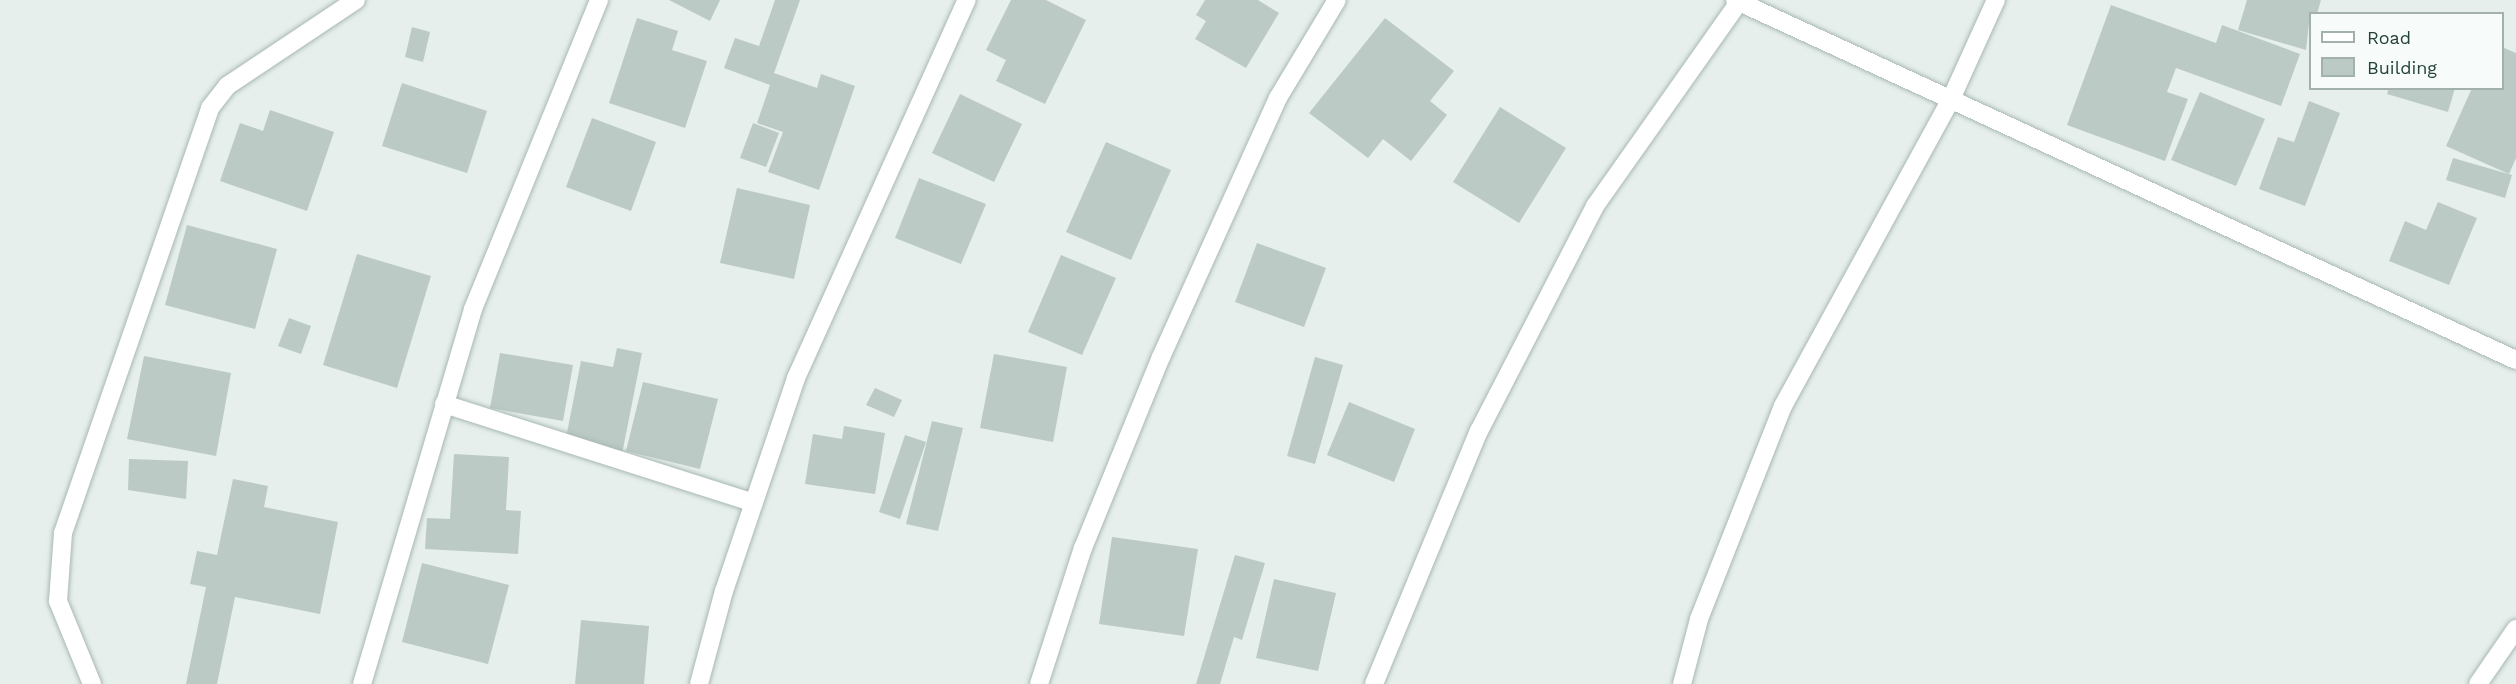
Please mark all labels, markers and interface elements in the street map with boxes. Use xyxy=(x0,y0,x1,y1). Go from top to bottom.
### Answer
legend xyxy=(2309,12,2504,90)
text: Road xyxy=(2367,27,2411,48)
text: Building xyxy=(2367,57,2437,78)

